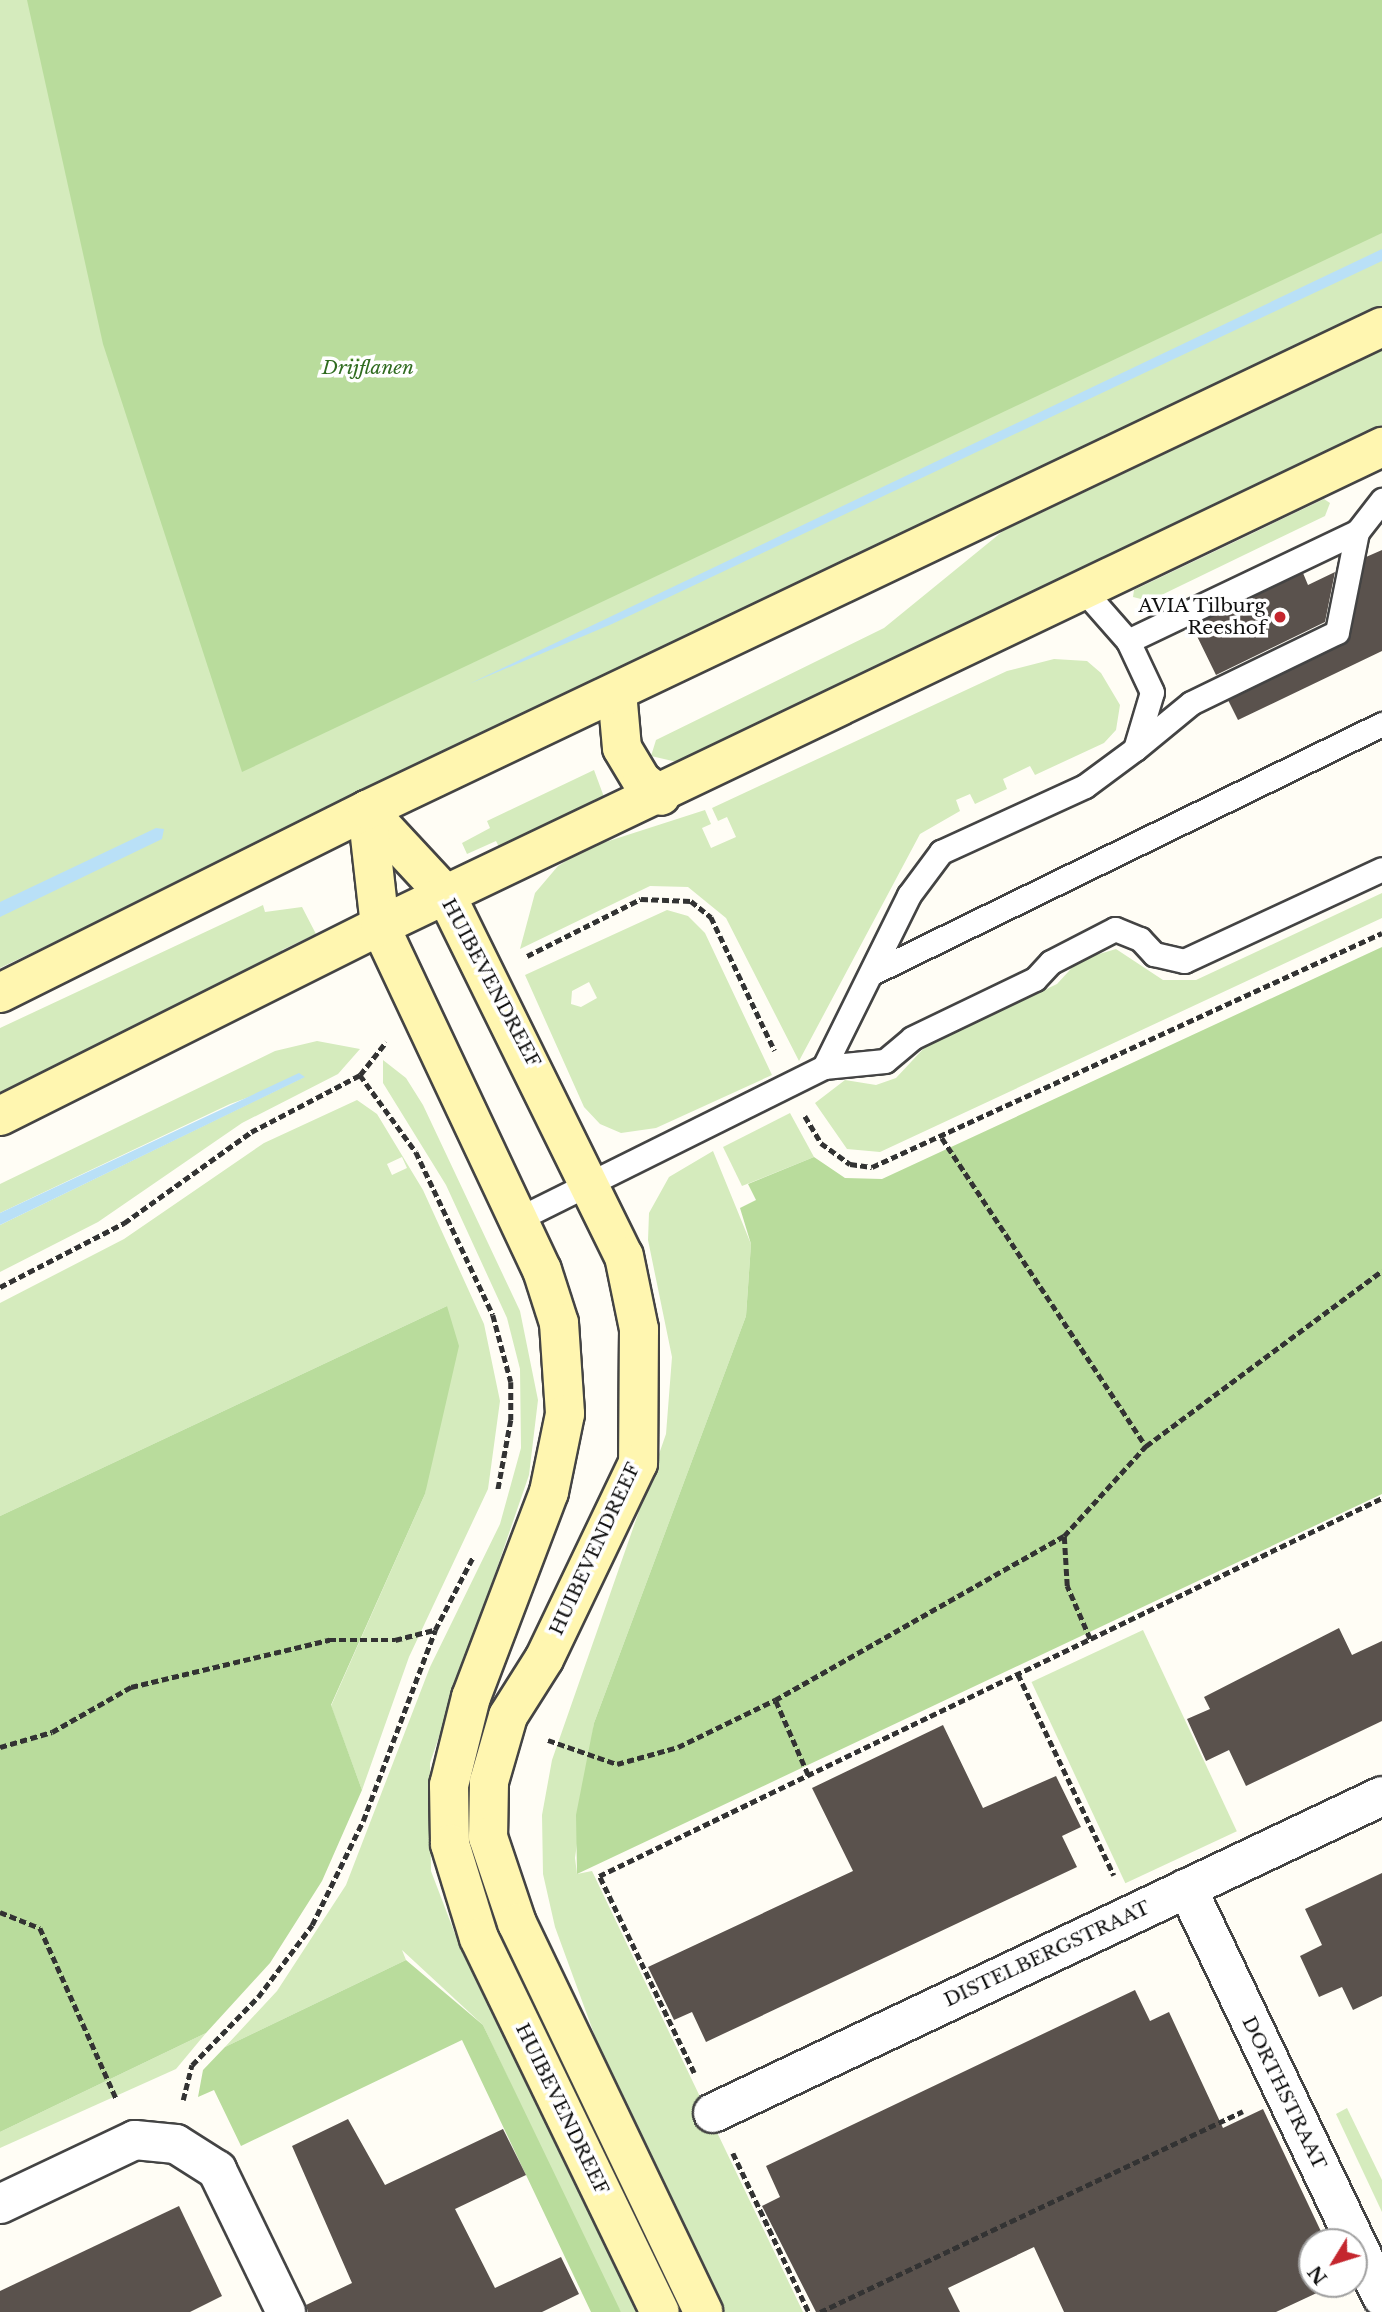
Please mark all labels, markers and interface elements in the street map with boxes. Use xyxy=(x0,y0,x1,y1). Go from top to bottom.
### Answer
park label: Drijflanen xyxy=(322,357,414,379)
place label: AVIA Tilburg Reeshof xyxy=(1137,595,1266,639)
marker: AVIA Tilburg Reeshof xyxy=(1272,609,1288,625)
street label: HUIBEVENDREEF xyxy=(437,895,545,1071)
street label: HUIBEVENDREEF xyxy=(545,1459,645,1639)
street label: DISTELBERGSTRAAT xyxy=(940,1896,1154,2012)
street label: DORTHSTRAAT xyxy=(1237,2013,1331,2173)
street label: HUIBEVENDREEF xyxy=(511,2020,613,2198)
north arrow xyxy=(1298,2228,1368,2298)
text: N xyxy=(1303,2261,1332,2289)

